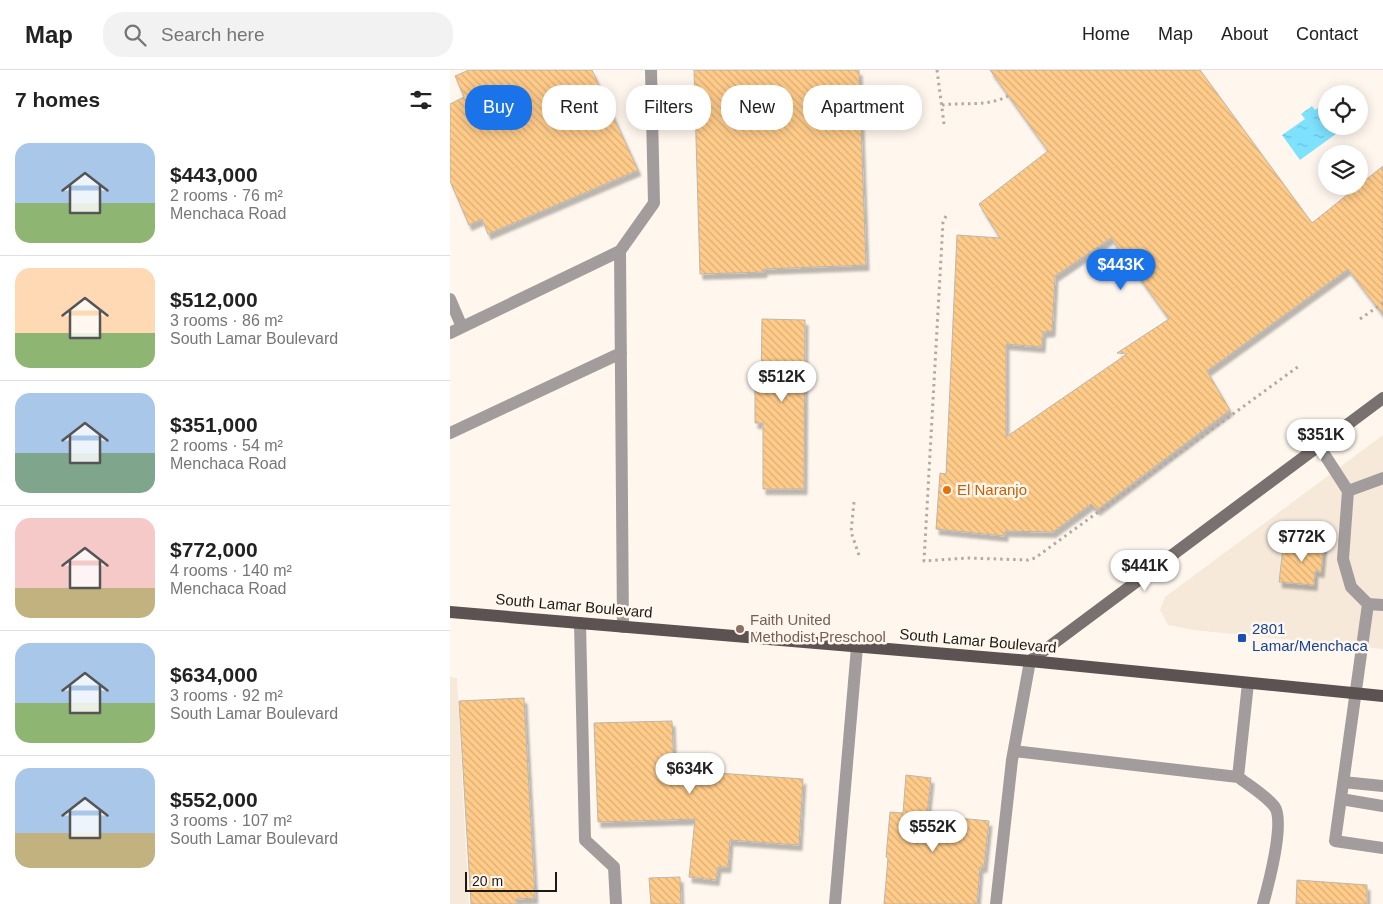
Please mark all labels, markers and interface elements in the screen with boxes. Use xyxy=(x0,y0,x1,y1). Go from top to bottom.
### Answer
search box xyxy=(103,12,453,57)
text: Map xyxy=(25,21,73,48)
icon: search xyxy=(121,21,149,49)
text: Search here xyxy=(161,24,265,45)
text: Home xyxy=(1082,24,1130,44)
text: Map xyxy=(1158,24,1193,44)
text: About xyxy=(1221,24,1268,44)
text: Contact xyxy=(1296,24,1358,44)
chip: Buy xyxy=(465,85,532,130)
chip: Rent xyxy=(542,85,616,130)
chip: Filters xyxy=(626,85,711,130)
chip: New xyxy=(721,85,793,130)
chip: Apartment xyxy=(803,85,922,130)
map controls xyxy=(1318,85,1368,195)
button: locate xyxy=(1318,85,1368,135)
icon: filters xyxy=(407,86,435,114)
text: 7 homes xyxy=(15,88,100,111)
button: layers xyxy=(1318,145,1368,195)
icon: home xyxy=(55,163,115,223)
text: $443,000 xyxy=(170,163,258,186)
text: 2 rooms · 76 m² xyxy=(170,187,283,204)
text: Menchaca Road xyxy=(170,205,287,222)
pin: $443K xyxy=(1086,248,1156,291)
text: $443K xyxy=(1097,256,1145,273)
icon: home xyxy=(55,288,115,348)
text: $512,000 xyxy=(170,288,258,311)
text: 3 rooms · 86 m² xyxy=(170,312,283,329)
text: South Lamar Boulevard xyxy=(170,330,338,347)
pin: $512K xyxy=(747,360,817,403)
text: $512K xyxy=(758,368,806,385)
icon: home xyxy=(55,413,115,473)
text: $351,000 xyxy=(170,413,258,436)
pin: $351K xyxy=(1286,418,1356,461)
text: $351K xyxy=(1297,426,1345,443)
text: 2 rooms · 54 m² xyxy=(170,437,283,454)
text: Menchaca Road xyxy=(170,455,287,472)
place label: El Naranjo xyxy=(957,481,1027,498)
marker: El Naranjo xyxy=(941,484,953,496)
pin: $772K xyxy=(1267,520,1337,563)
text: $772K xyxy=(1278,528,1326,545)
icon: home xyxy=(55,538,115,598)
text: $772,000 xyxy=(170,538,258,561)
pin: $441K xyxy=(1110,550,1180,592)
text: $441K xyxy=(1121,557,1169,574)
text: 4 rooms · 140 m² xyxy=(170,562,292,579)
text: Menchaca Road xyxy=(170,580,287,597)
street label: South Lamar Boulevard xyxy=(495,590,653,621)
place label: Faith United Methodist Preschool xyxy=(750,611,886,645)
place label: 2801 Lamar/Menchaca xyxy=(1252,620,1369,654)
marker: Faith United Methodist Preschool xyxy=(734,623,746,635)
street label: South Lamar Boulevard xyxy=(899,625,1057,656)
marker: 2801 Lamar/Menchaca xyxy=(1236,632,1248,644)
icon: home xyxy=(55,663,115,723)
text: $634,000 xyxy=(170,663,258,686)
text: 3 rooms · 92 m² xyxy=(170,687,283,704)
text: South Lamar Boulevard xyxy=(170,705,338,722)
pin: $634K xyxy=(655,752,725,795)
text: $634K xyxy=(666,760,714,777)
icon: home xyxy=(55,788,115,848)
text: $552,000 xyxy=(170,788,258,811)
pin: $552K xyxy=(898,810,968,853)
text: 3 rooms · 107 m² xyxy=(170,812,292,829)
text: $552K xyxy=(909,818,957,835)
text: South Lamar Boulevard xyxy=(170,830,338,847)
scale bar xyxy=(465,869,558,892)
text: 20 m xyxy=(472,873,503,889)

